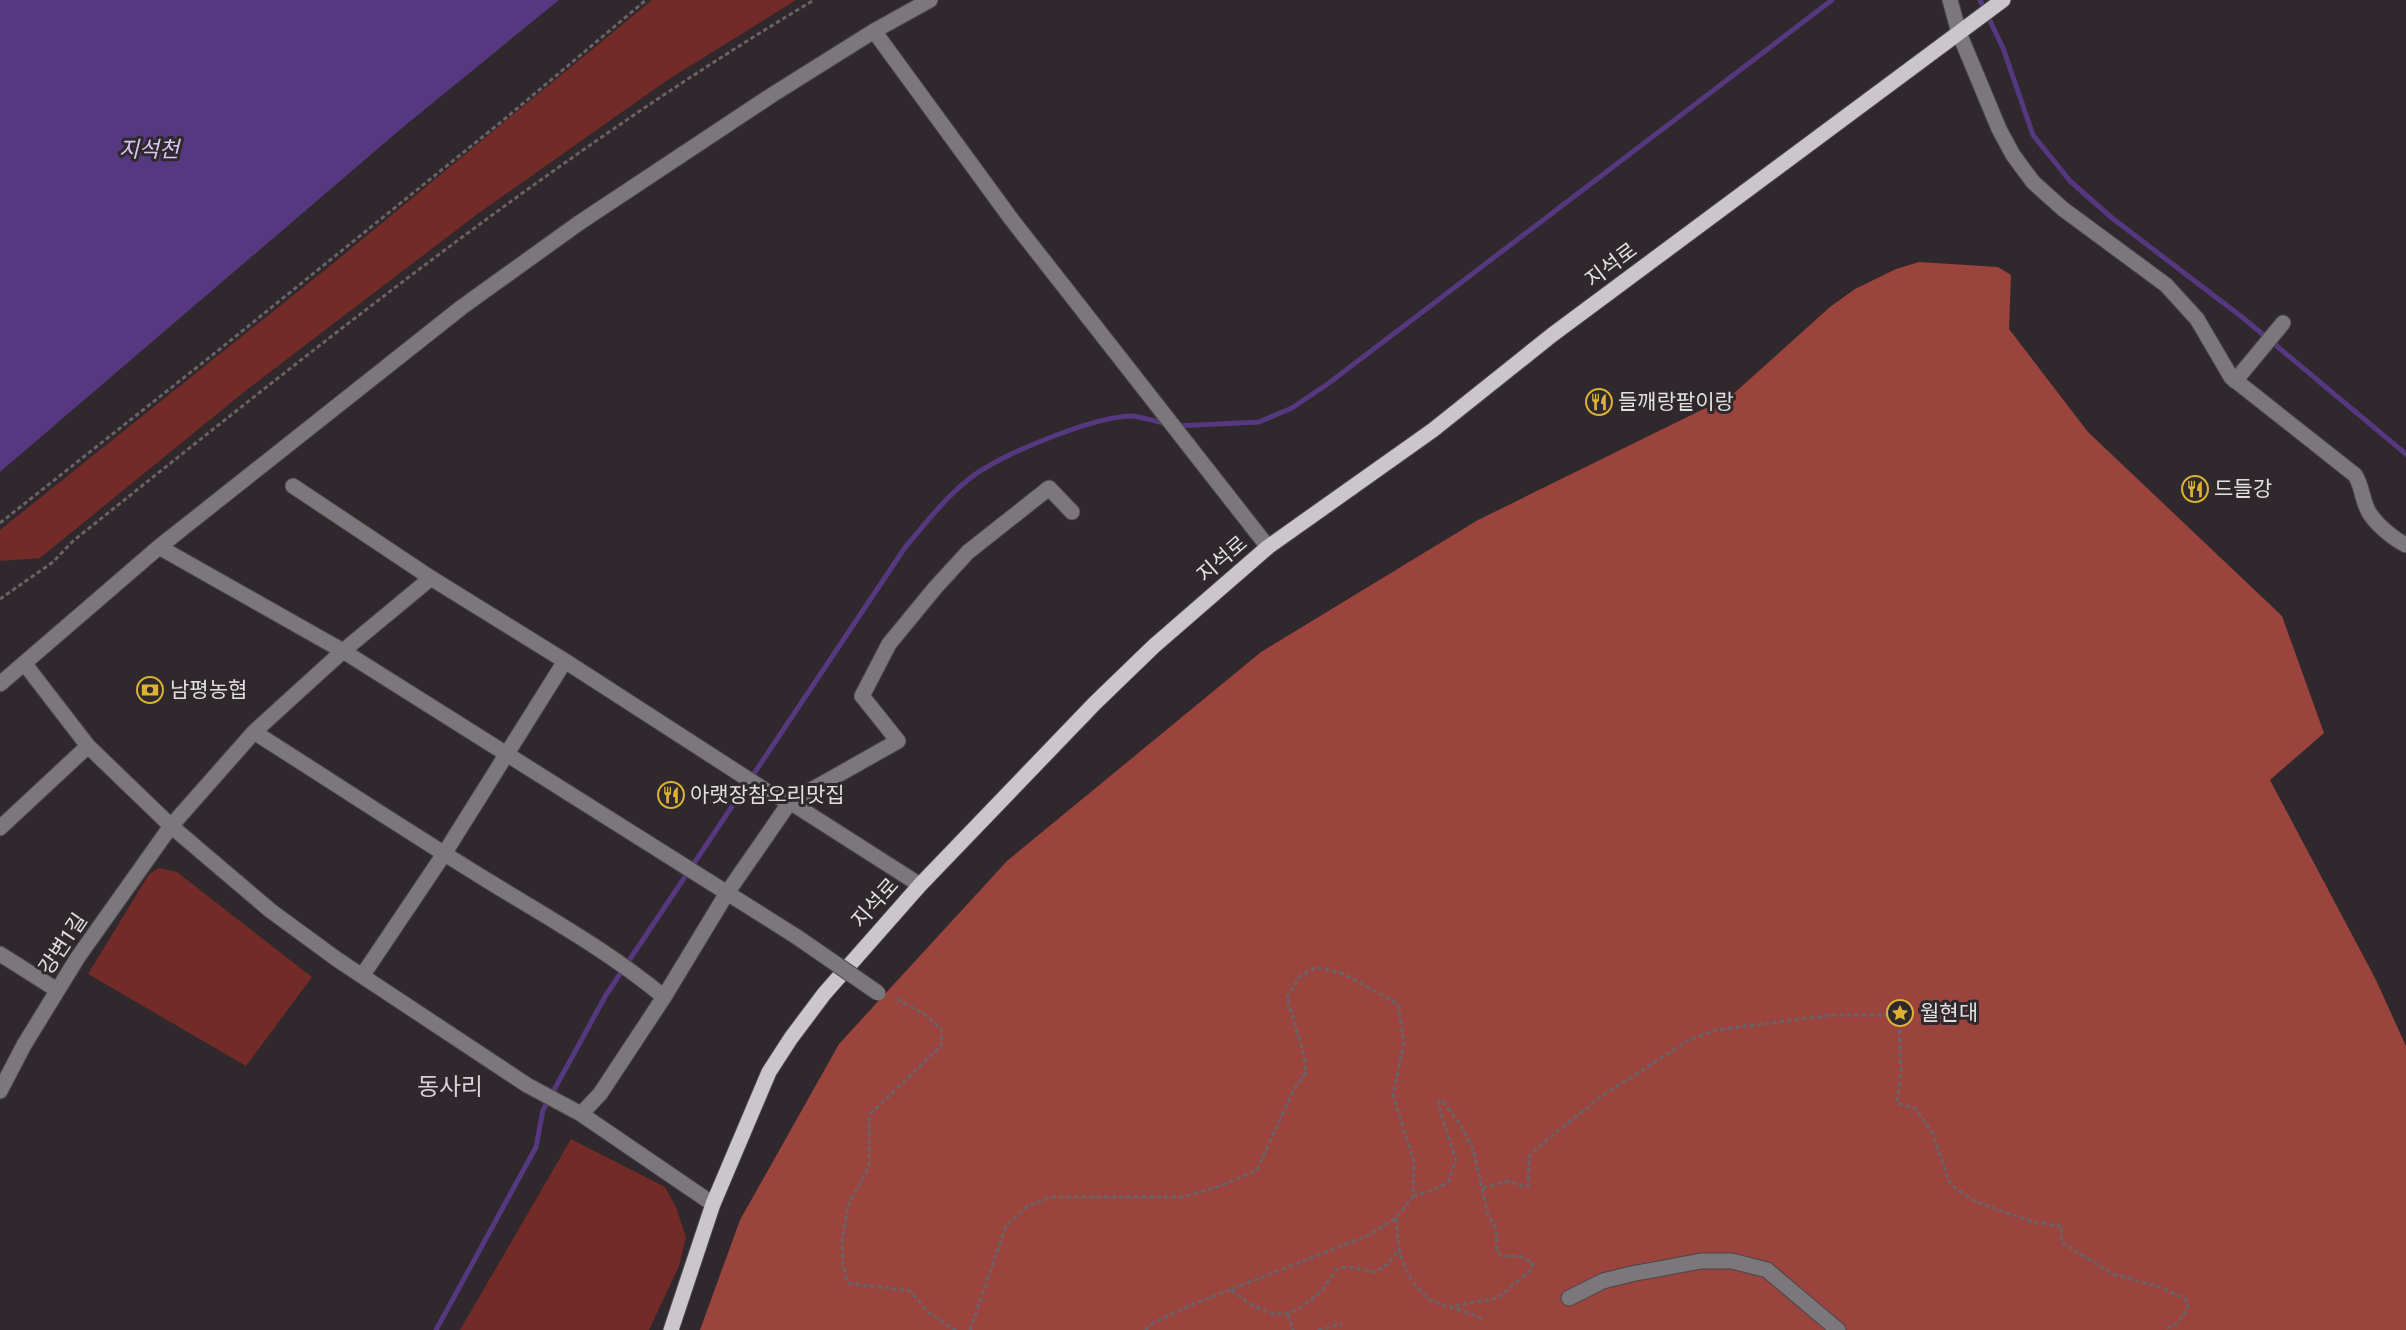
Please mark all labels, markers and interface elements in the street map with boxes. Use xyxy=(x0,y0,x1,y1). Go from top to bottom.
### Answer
water label: 지석천 xyxy=(119,137,182,162)
street label: 지석로 xyxy=(1581,238,1641,292)
restaurant icon: 들깨랑팥이랑 xyxy=(1584,387,1614,417)
place label: 들깨랑팥이랑 xyxy=(1618,390,1734,414)
restaurant icon: 드들강 xyxy=(2180,474,2210,504)
place label: 드들강 xyxy=(2214,477,2272,501)
street label: 지석로 xyxy=(1192,531,1252,587)
bank icon: 남평농협 xyxy=(135,675,165,705)
place label: 남평농협 xyxy=(170,678,247,702)
restaurant icon: 아랫장참오리맛집 xyxy=(656,780,686,810)
place label: 아랫장참오리맛집 xyxy=(690,783,845,807)
street label: 지석로 xyxy=(847,873,903,933)
street label: 강변1길 xyxy=(34,909,92,979)
place icon: 월현대 xyxy=(1885,998,1915,1028)
place label: 월현대 xyxy=(1920,1001,1978,1025)
district label: 동사리 xyxy=(417,1073,483,1101)

